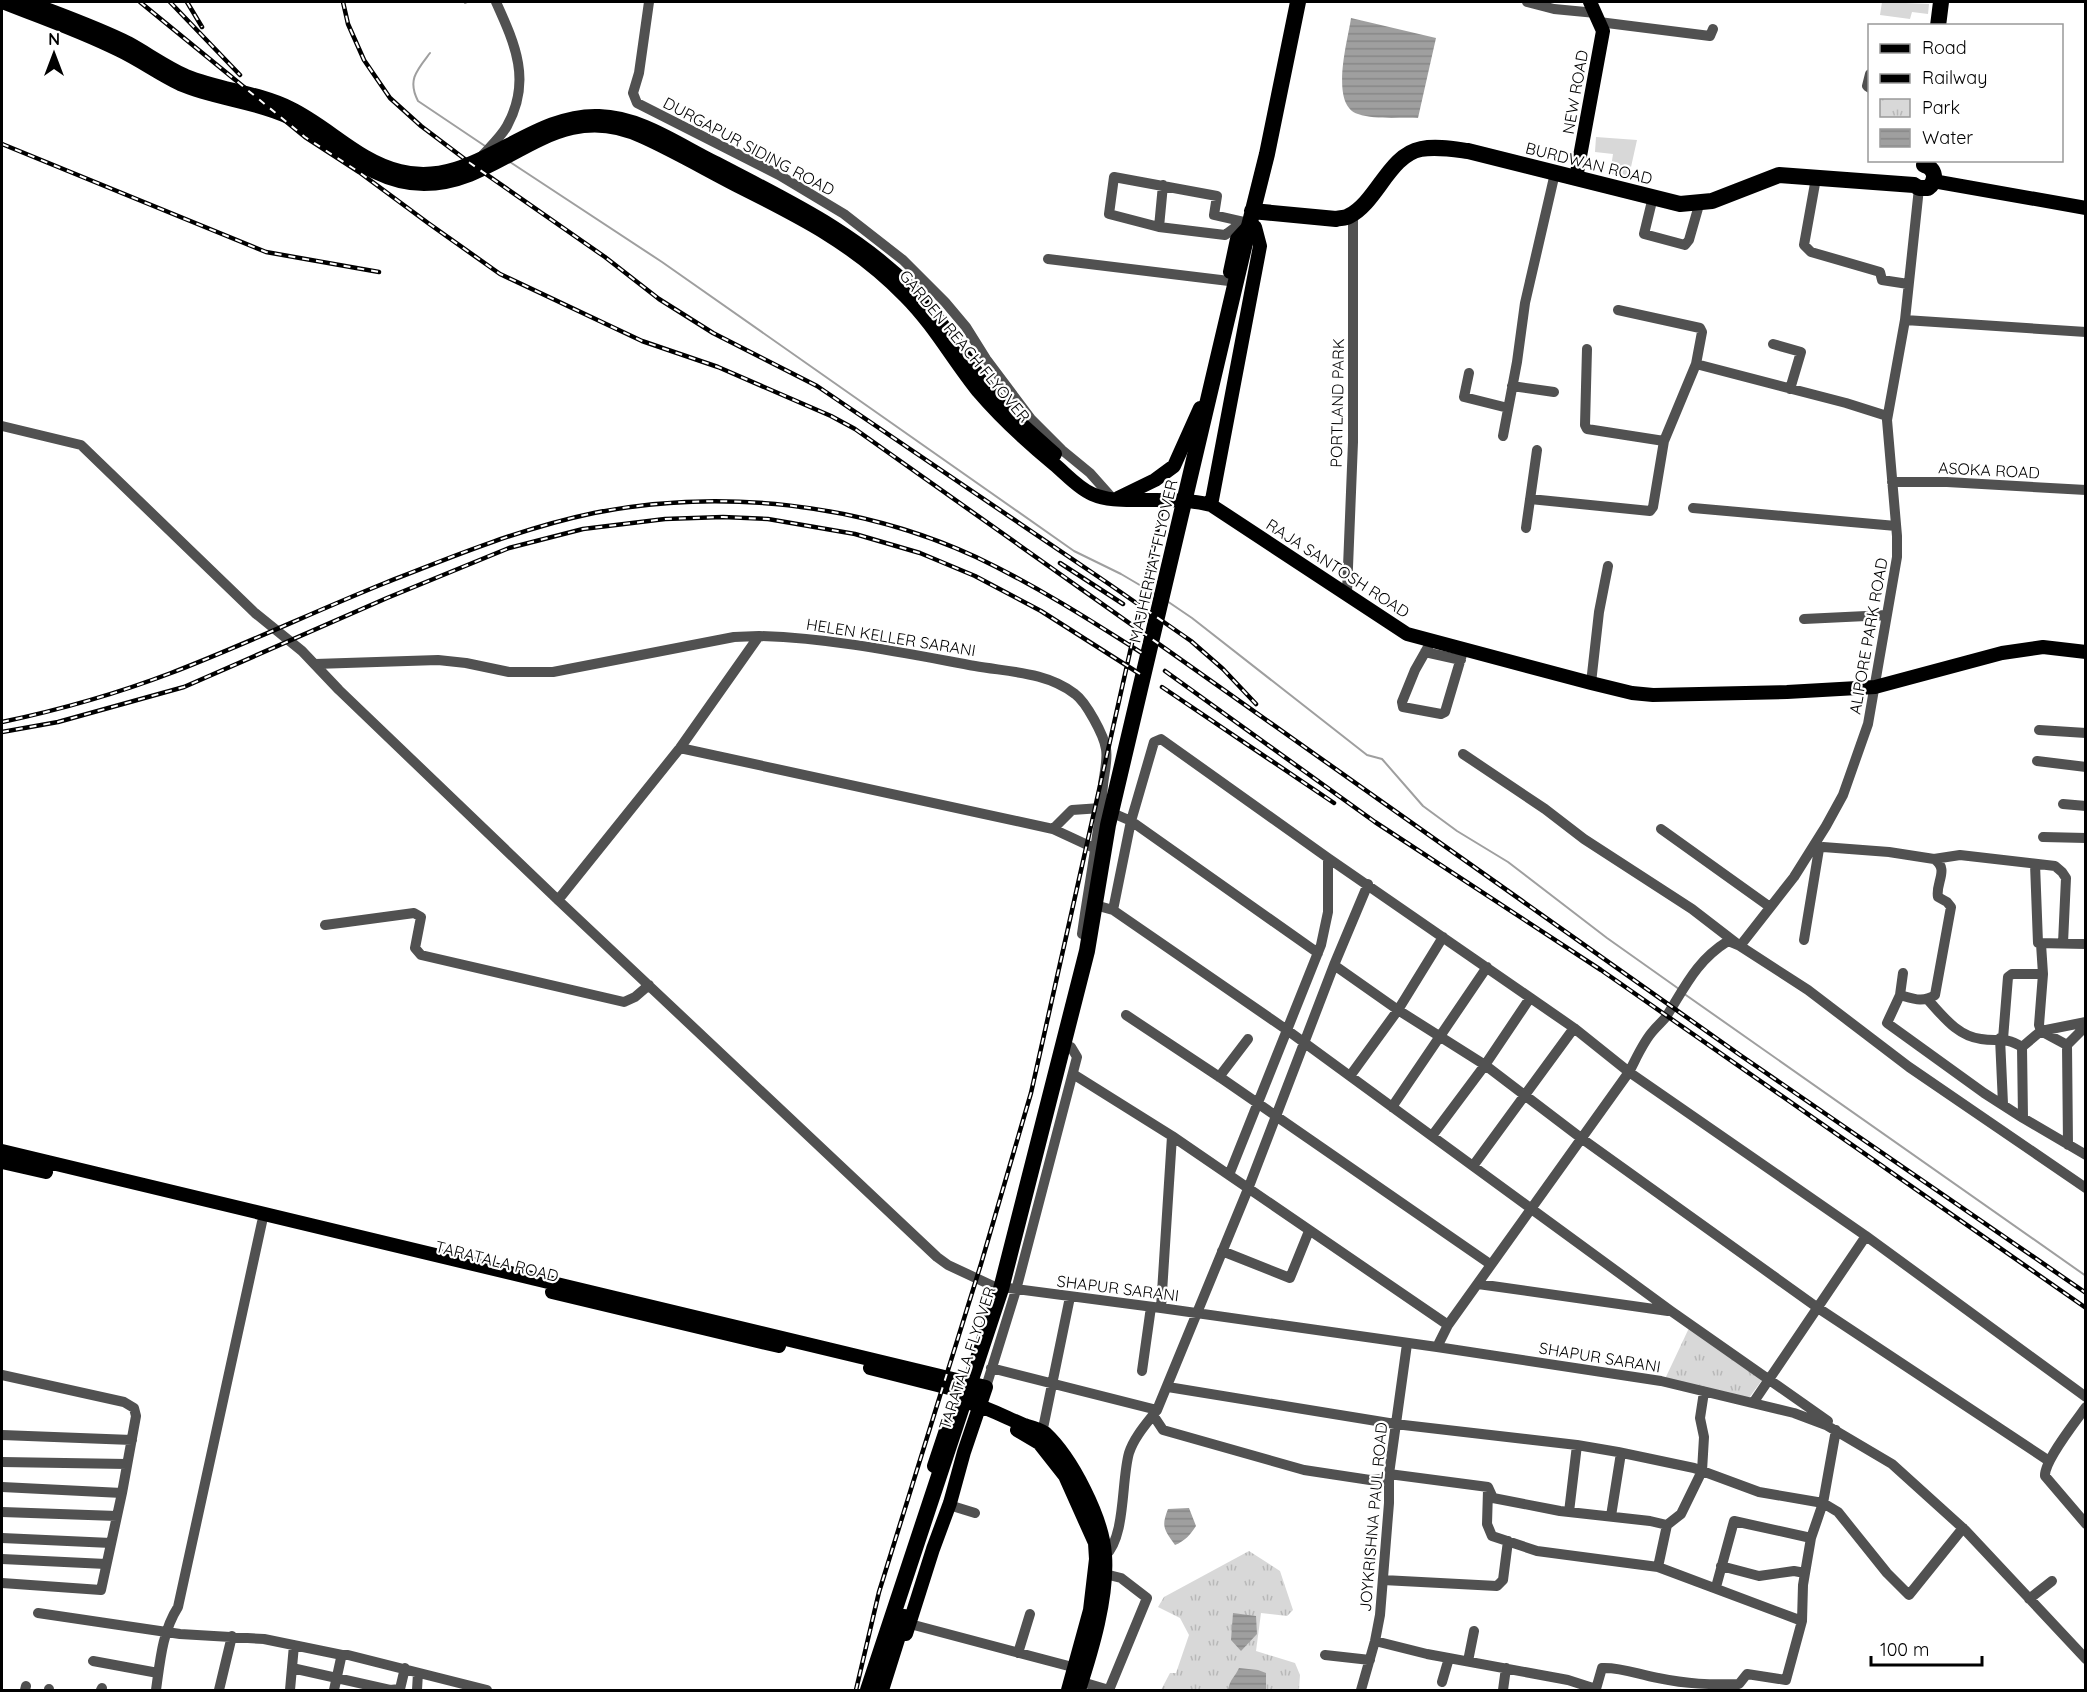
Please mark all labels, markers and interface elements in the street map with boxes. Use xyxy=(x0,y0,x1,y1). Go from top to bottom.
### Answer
north arrow xyxy=(24,24,84,84)
legend xyxy=(1868,24,2063,162)
text: N xyxy=(48,29,60,49)
text: Road xyxy=(1922,36,1967,59)
street label: NEW ROAD xyxy=(1558,48,1592,136)
text: Railway xyxy=(1922,66,1988,89)
street label: DURGAPUR SIDING ROAD xyxy=(660,92,838,200)
text: Park xyxy=(1922,96,1960,119)
text: Water xyxy=(1922,126,1973,149)
street label: BURDWAN ROAD xyxy=(1523,138,1655,188)
street label: GARDEN REACH FLYOVER xyxy=(895,266,1035,426)
street label: PORTLAND PARK xyxy=(1326,338,1348,468)
street label: ASOKA ROAD xyxy=(1938,457,2040,483)
street label: MAJHERHAT FLYOVER xyxy=(1124,477,1182,645)
street label: RAJA SANTOSH ROAD xyxy=(1263,514,1413,622)
street label: ALIPORE PARK ROAD xyxy=(1844,556,1892,716)
street label: HELEN KELLER SARANI xyxy=(805,614,977,660)
street label: TARATALA ROAD xyxy=(433,1236,561,1286)
street label: SHAPUR SARANI xyxy=(1056,1271,1180,1305)
street label: TARATALA FLYOVER xyxy=(934,1284,1000,1432)
street label: SHAPUR SARANI xyxy=(1538,1338,1662,1376)
street label: JOYKRISHNA PAUL ROAD xyxy=(1355,1421,1391,1613)
scale bar xyxy=(1871,1629,1982,1667)
text: 100 m xyxy=(1880,1638,1929,1661)

